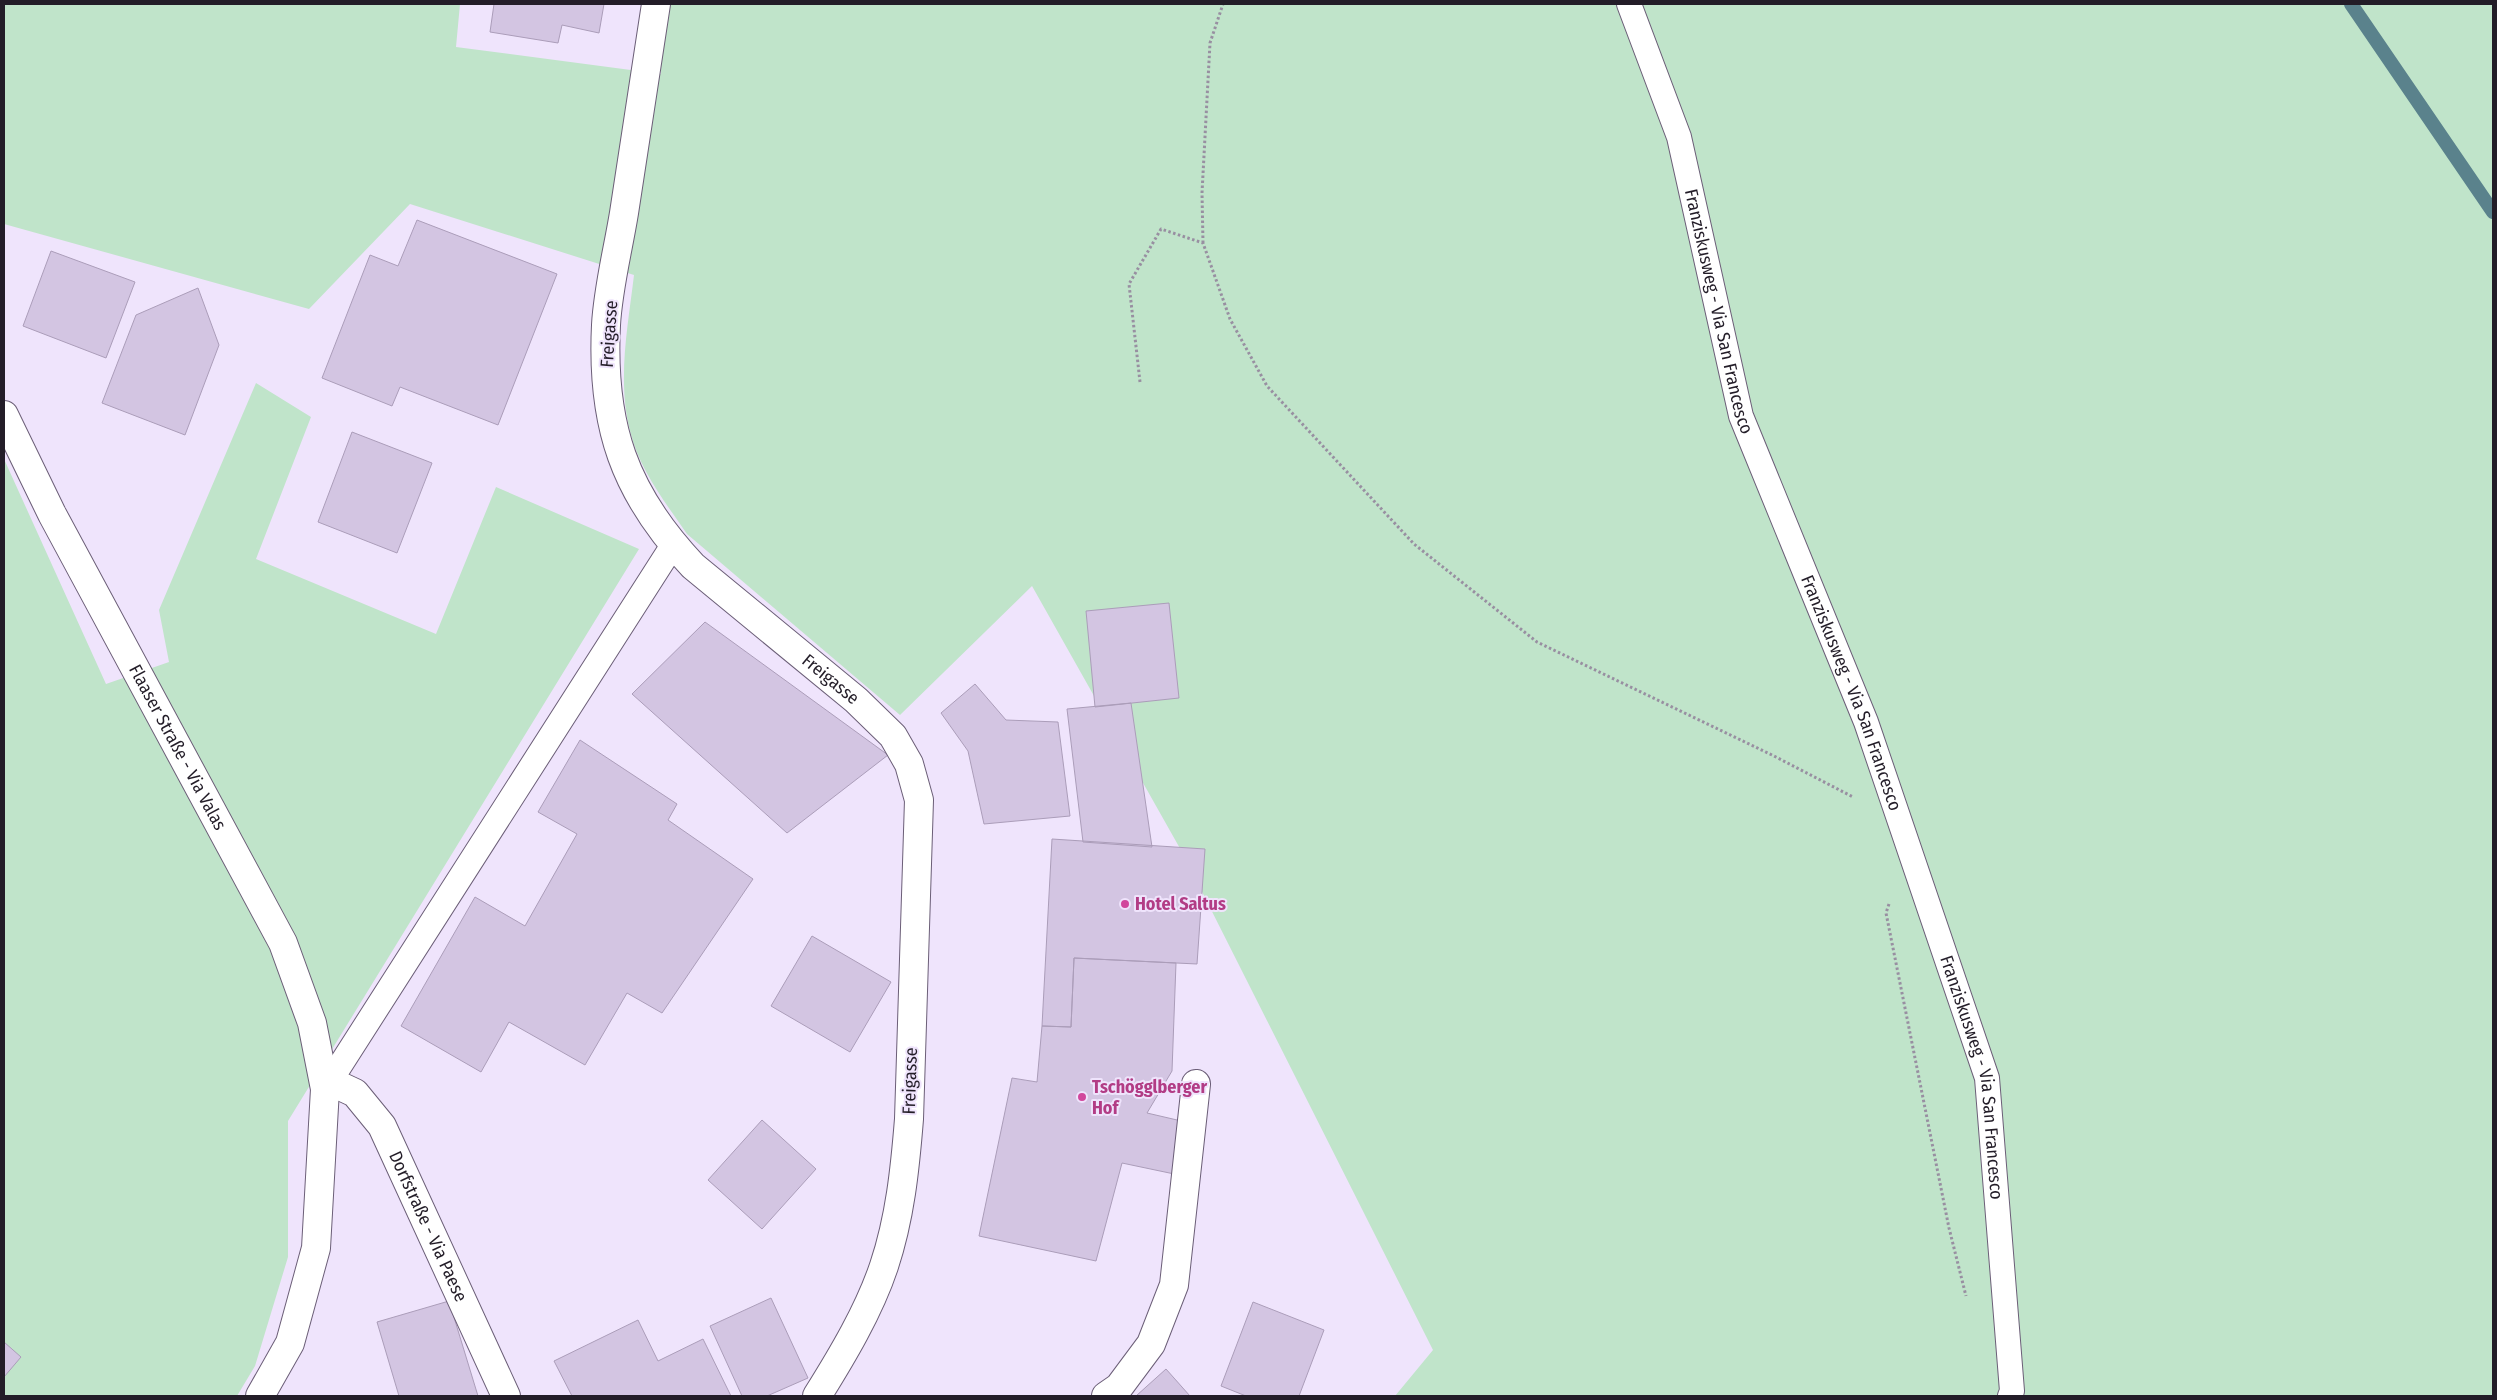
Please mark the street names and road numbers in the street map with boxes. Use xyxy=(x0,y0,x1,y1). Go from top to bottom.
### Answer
street label: Franziskusweg - Via San Francesco xyxy=(1680,187,1758,437)
street label: Freigasse xyxy=(596,300,622,368)
street label: Franziskusweg - Via San Francesco xyxy=(1796,572,1906,813)
street label: Freigasse xyxy=(798,649,864,709)
street label: Flaaser Straße - Via Valas xyxy=(124,661,231,834)
street label: Franziskusweg - Via San Francesco xyxy=(1935,953,2008,1200)
street label: Freigasse xyxy=(898,1047,922,1115)
street label: Dorfstraße - Via Paese xyxy=(384,1148,472,1305)

